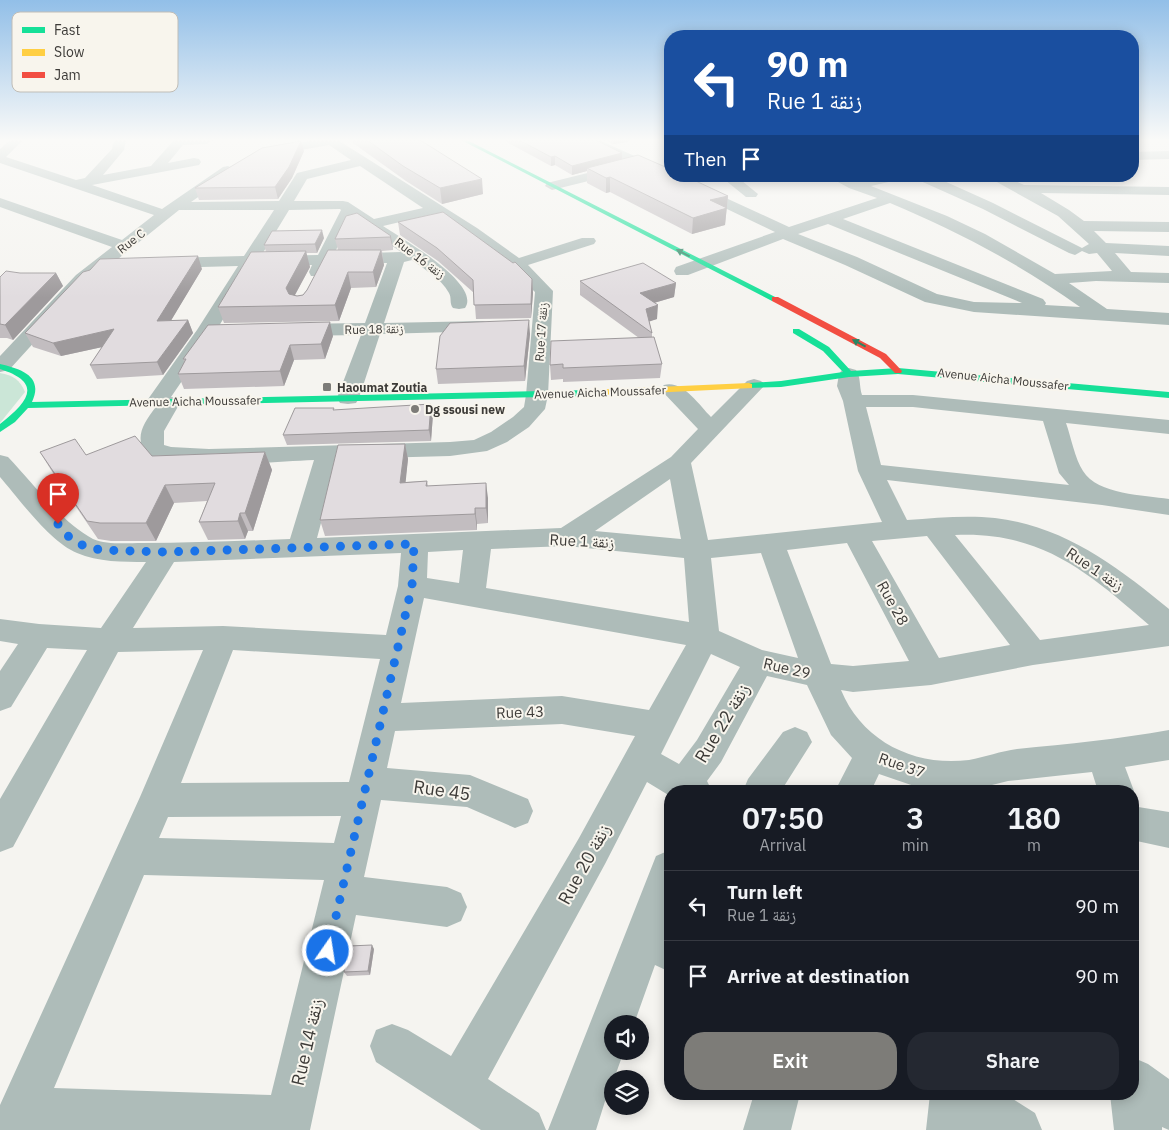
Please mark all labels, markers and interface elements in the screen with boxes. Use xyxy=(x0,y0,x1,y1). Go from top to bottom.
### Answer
legend xyxy=(12,12,178,92)
text: Fast xyxy=(54,21,80,39)
text: 90 m xyxy=(767,41,849,87)
text: Slow xyxy=(54,43,85,61)
icon: left xyxy=(684,50,749,115)
text: Jam xyxy=(54,66,81,84)
text: Rue 1 زنقة xyxy=(767,86,862,115)
icon: arrive xyxy=(737,145,765,173)
text: Then xyxy=(684,147,727,171)
street label: Rue C xyxy=(114,225,148,257)
street label: Rue 16 زنقة xyxy=(392,234,448,282)
one-way arrow xyxy=(676,249,690,257)
street label: Rue 17 زنقة xyxy=(531,302,551,362)
street label: Rue 18 زنقة xyxy=(344,321,404,337)
one-way arrow xyxy=(852,339,866,347)
street label: Avenue Aicha Moussafer xyxy=(937,365,1070,393)
place label: Haoumat Zoutia xyxy=(337,380,428,395)
marker: Haoumat Zoutia xyxy=(321,381,333,393)
street label: Avenue Aicha Moussafer xyxy=(534,382,667,402)
street label: Avenue Aicha Moussafer xyxy=(129,392,262,410)
place label: Dg ssousi new xyxy=(425,402,505,417)
marker: Dg ssousi new xyxy=(409,403,421,415)
pin xyxy=(37,473,79,524)
icon: arrive xyxy=(44,480,72,508)
street label: Rue 1 زنقة xyxy=(549,530,615,552)
street label: Rue 1 زنقة xyxy=(1063,543,1127,595)
street label: Rue 28 xyxy=(873,577,913,629)
street label: Rue 29 xyxy=(762,653,812,683)
street label: Rue 22 زنقة xyxy=(689,679,755,767)
street label: Rue 43 xyxy=(496,702,544,722)
street label: Rue 37 xyxy=(876,748,928,782)
street label: Rue 45 xyxy=(412,775,472,805)
text: 07:50 xyxy=(742,798,824,837)
text: 3 xyxy=(906,798,924,837)
text: 180 xyxy=(1007,798,1061,837)
street label: Rue 20 زنقة xyxy=(552,820,616,908)
text: Arrival xyxy=(760,835,806,855)
text: min xyxy=(902,835,929,855)
text: m xyxy=(1027,835,1041,855)
text: Turn left xyxy=(727,880,803,904)
icon: left xyxy=(684,892,712,920)
text: 90 m xyxy=(1075,894,1119,918)
text: Rue 1 زنقة xyxy=(727,905,796,925)
position arrow xyxy=(301,924,353,976)
icon: arrive xyxy=(684,962,712,990)
text: Arrive at destination xyxy=(727,964,910,988)
text: 90 m xyxy=(1075,964,1119,988)
street label: Rue 14 زنقة xyxy=(286,996,328,1088)
map controls xyxy=(604,1015,649,1115)
button: sound xyxy=(604,1015,649,1060)
button: Exit xyxy=(684,1032,897,1090)
button: Share xyxy=(907,1032,1119,1090)
button: layers xyxy=(604,1070,649,1115)

